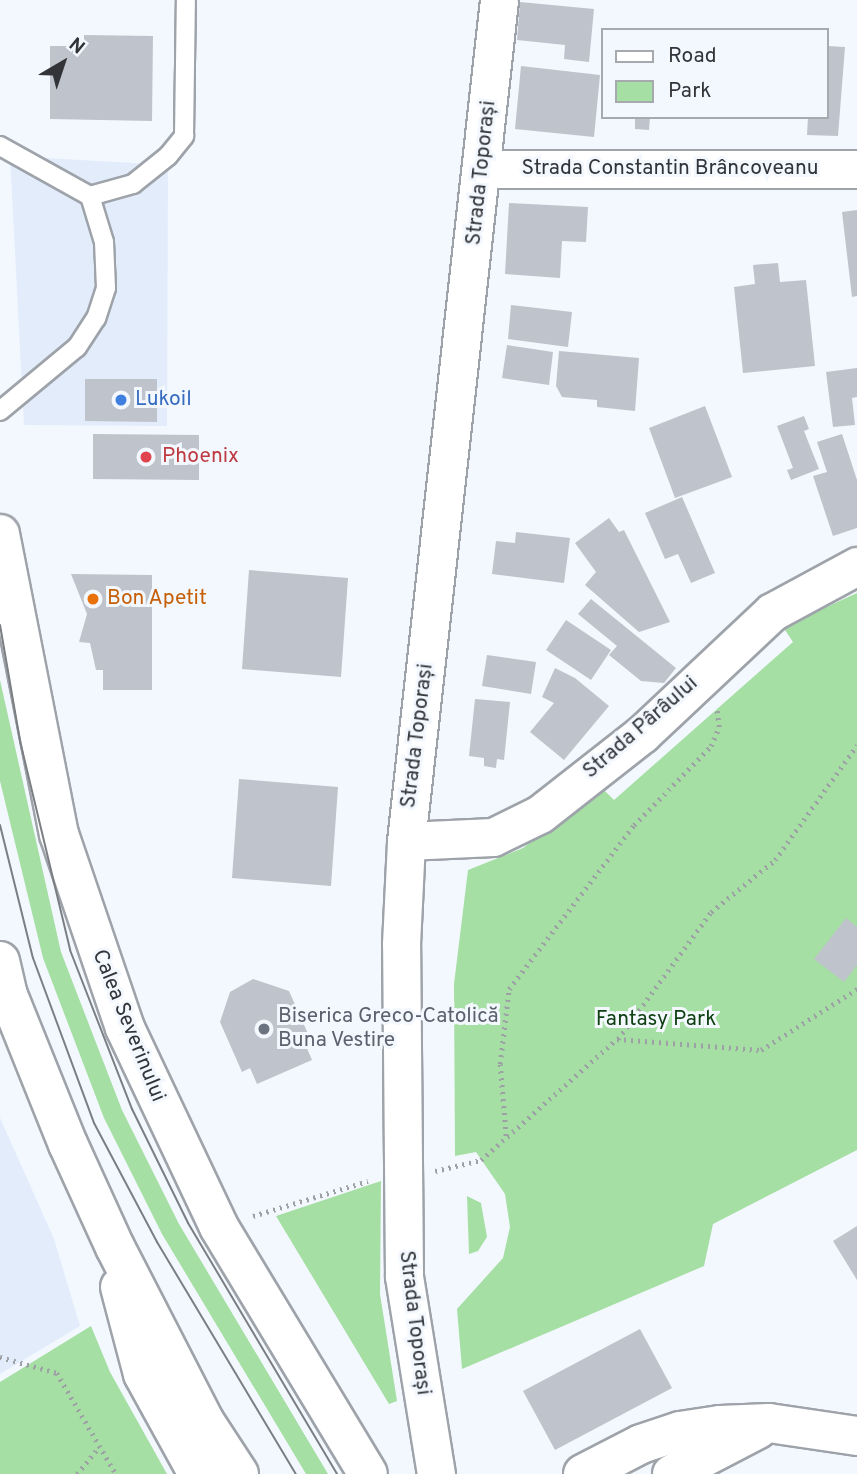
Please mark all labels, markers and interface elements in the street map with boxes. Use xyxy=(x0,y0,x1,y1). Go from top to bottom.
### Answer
north arrow xyxy=(28,28,98,98)
legend xyxy=(602,28,829,119)
text: N xyxy=(63,33,89,60)
text: Road xyxy=(668,43,717,70)
text: Park xyxy=(668,78,711,105)
street label: Strada Toporași xyxy=(462,99,502,247)
street label: Strada Constantin Brâncoveanu xyxy=(521,156,819,182)
place label: Lukoil xyxy=(135,387,192,413)
marker: Lukoil xyxy=(113,392,129,408)
place label: Phoenix xyxy=(162,444,239,470)
marker: Phoenix xyxy=(136,447,156,467)
place label: Bon Apetit xyxy=(107,586,208,612)
marker: Bon Apetit xyxy=(85,591,101,607)
street label: Strada Toporași xyxy=(397,662,439,810)
street label: Strada Pârâului xyxy=(579,671,703,785)
street label: Calea Severinului xyxy=(86,946,170,1106)
place label: Biserica Greco-Catolică Buna Vestire xyxy=(278,1004,499,1054)
park label: Fantasy Park xyxy=(596,1007,716,1033)
marker: Biserica Greco-Catolică Buna Vestire xyxy=(256,1021,272,1037)
street label: Strada Toporași xyxy=(393,1249,435,1397)

